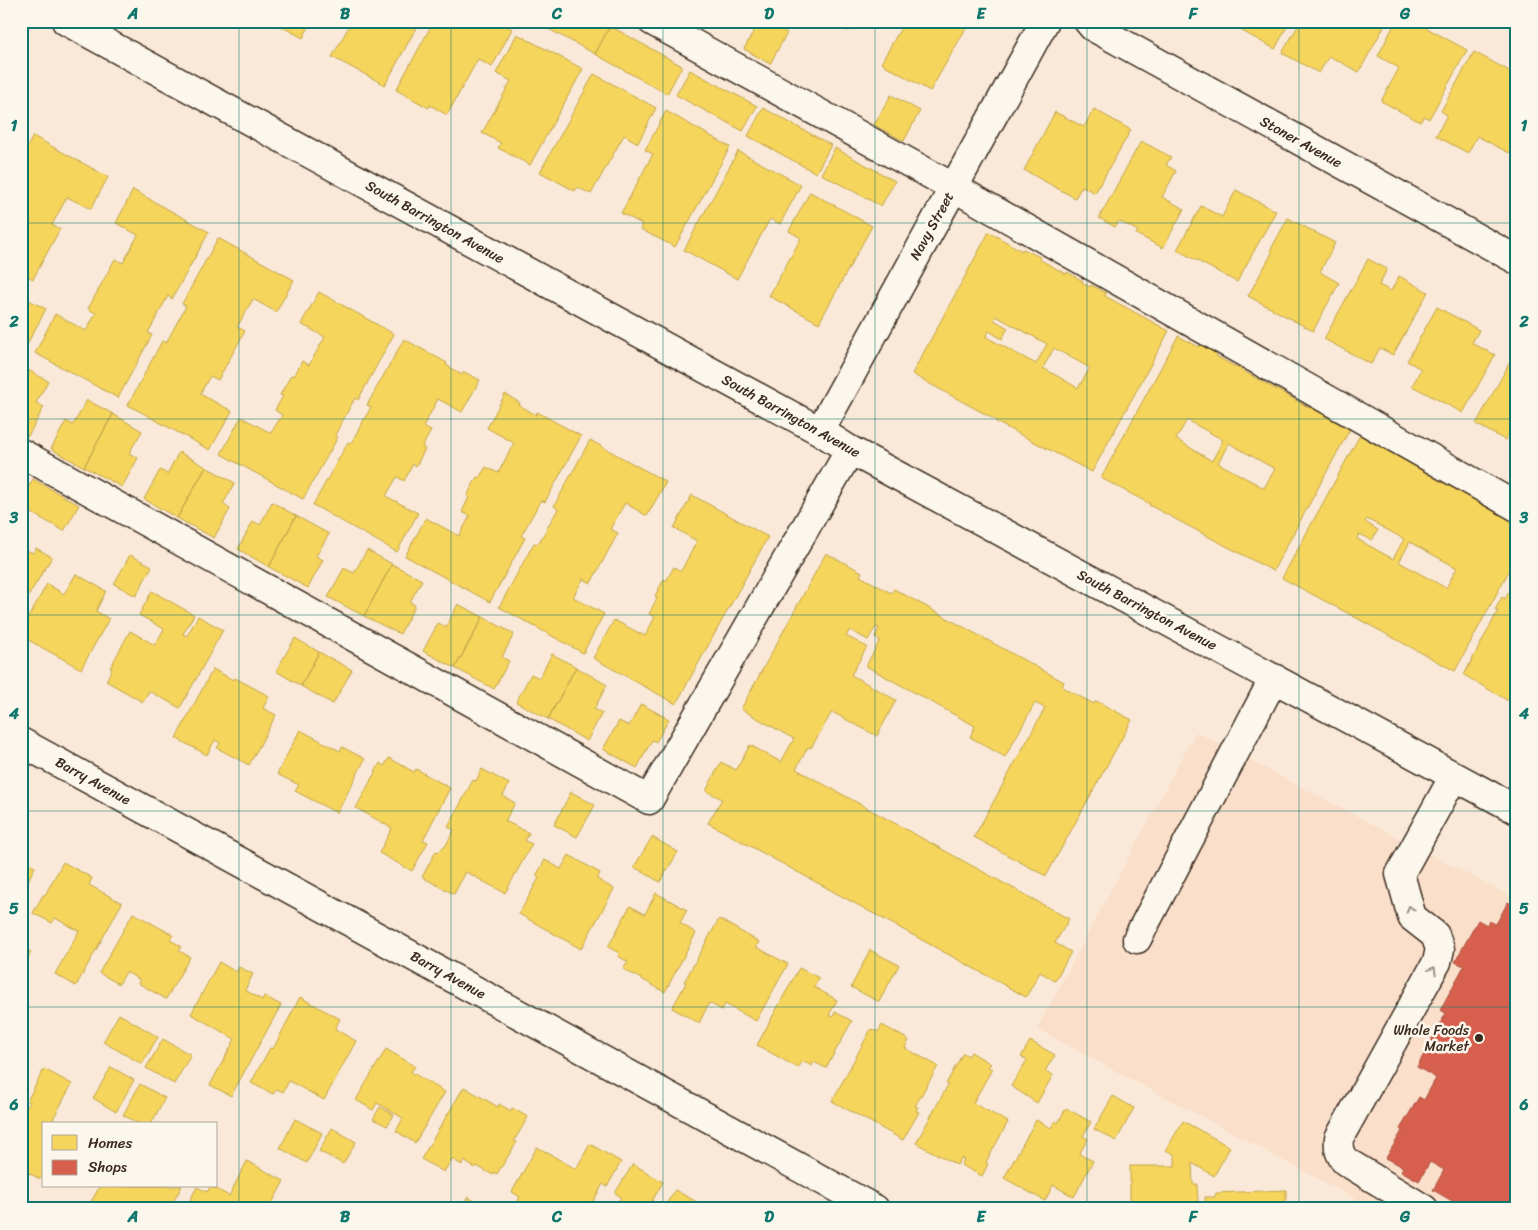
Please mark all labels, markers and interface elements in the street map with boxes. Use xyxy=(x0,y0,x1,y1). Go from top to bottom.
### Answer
text: A xyxy=(127,0,138,28)
text: B xyxy=(340,0,351,28)
text: C xyxy=(551,0,563,28)
text: D xyxy=(764,0,774,28)
text: E xyxy=(977,0,987,28)
text: F xyxy=(1188,0,1199,28)
text: G xyxy=(1399,0,1411,28)
street label: Stoner Avenue xyxy=(1255,109,1347,175)
text: 1 xyxy=(11,111,18,140)
text: 1 xyxy=(1521,111,1528,140)
street label: South Barrington Avenue xyxy=(361,173,509,271)
street label: Navy Street xyxy=(903,187,961,265)
text: 2 xyxy=(8,307,19,336)
text: 2 xyxy=(1518,307,1529,336)
street label: South Barrington Avenue xyxy=(717,367,865,465)
text: 3 xyxy=(9,503,19,532)
text: 3 xyxy=(1519,503,1529,532)
street label: South Barrington Avenue xyxy=(1072,562,1222,658)
text: 4 xyxy=(8,699,19,728)
text: 4 xyxy=(1518,699,1529,728)
street label: Barry Avenue xyxy=(51,750,136,812)
text: 5 xyxy=(9,894,19,923)
text: 5 xyxy=(1519,894,1529,923)
one-way arrow xyxy=(1406,906,1416,914)
street label: Barry Avenue xyxy=(406,944,491,1006)
one-way arrow xyxy=(1427,967,1437,976)
place label: Whole Foods Market xyxy=(1393,1018,1470,1059)
marker: Whole Foods Market xyxy=(1473,1032,1485,1044)
text: 6 xyxy=(8,1090,19,1119)
text: 6 xyxy=(1518,1090,1529,1119)
legend xyxy=(42,1122,218,1188)
text: Homes xyxy=(88,1130,132,1156)
text: Shops xyxy=(88,1154,128,1180)
text: A xyxy=(127,1202,138,1230)
text: B xyxy=(340,1202,351,1230)
text: C xyxy=(551,1202,563,1230)
text: D xyxy=(764,1202,774,1230)
text: E xyxy=(977,1202,987,1230)
text: F xyxy=(1188,1202,1199,1230)
text: G xyxy=(1399,1202,1411,1230)

